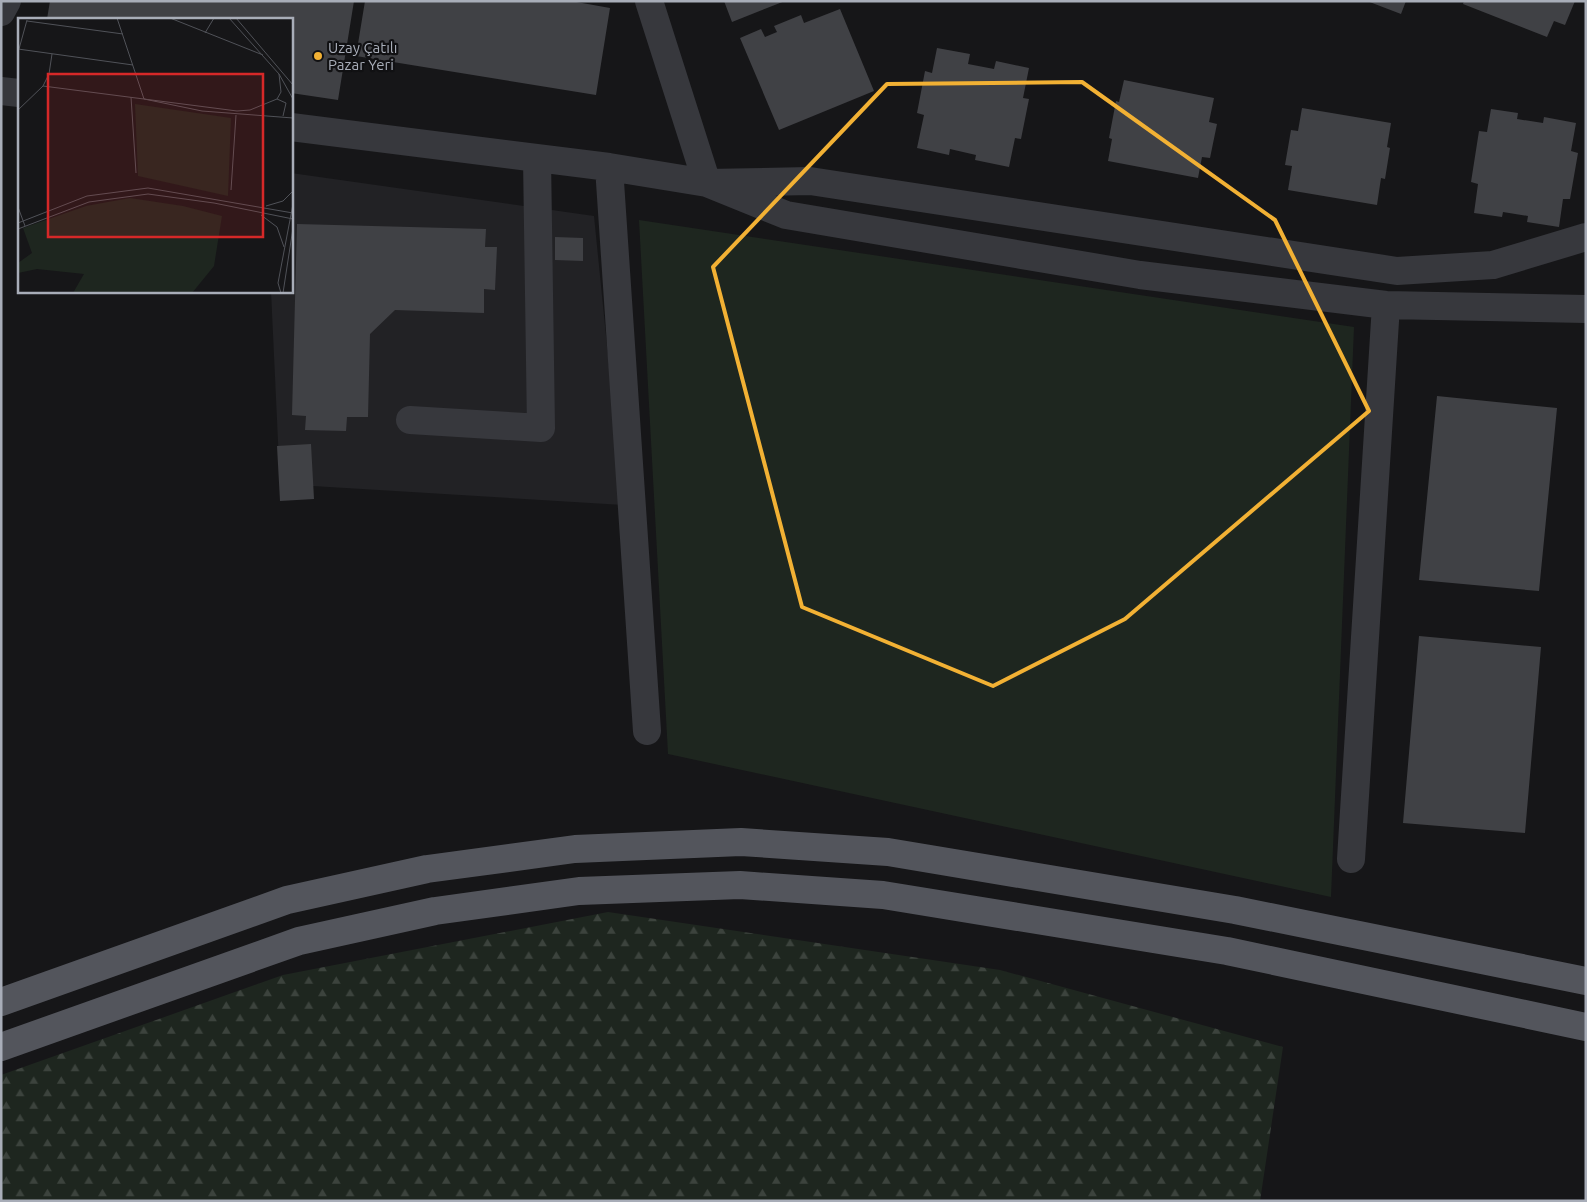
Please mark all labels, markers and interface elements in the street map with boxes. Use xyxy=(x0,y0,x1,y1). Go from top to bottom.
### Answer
inset map xyxy=(18,18,292,292)
place label: Uzay Çatılı Pazar Yeri xyxy=(328,39,397,73)
marker: Uzay Çatılı Pazar Yeri xyxy=(312,50,324,62)

